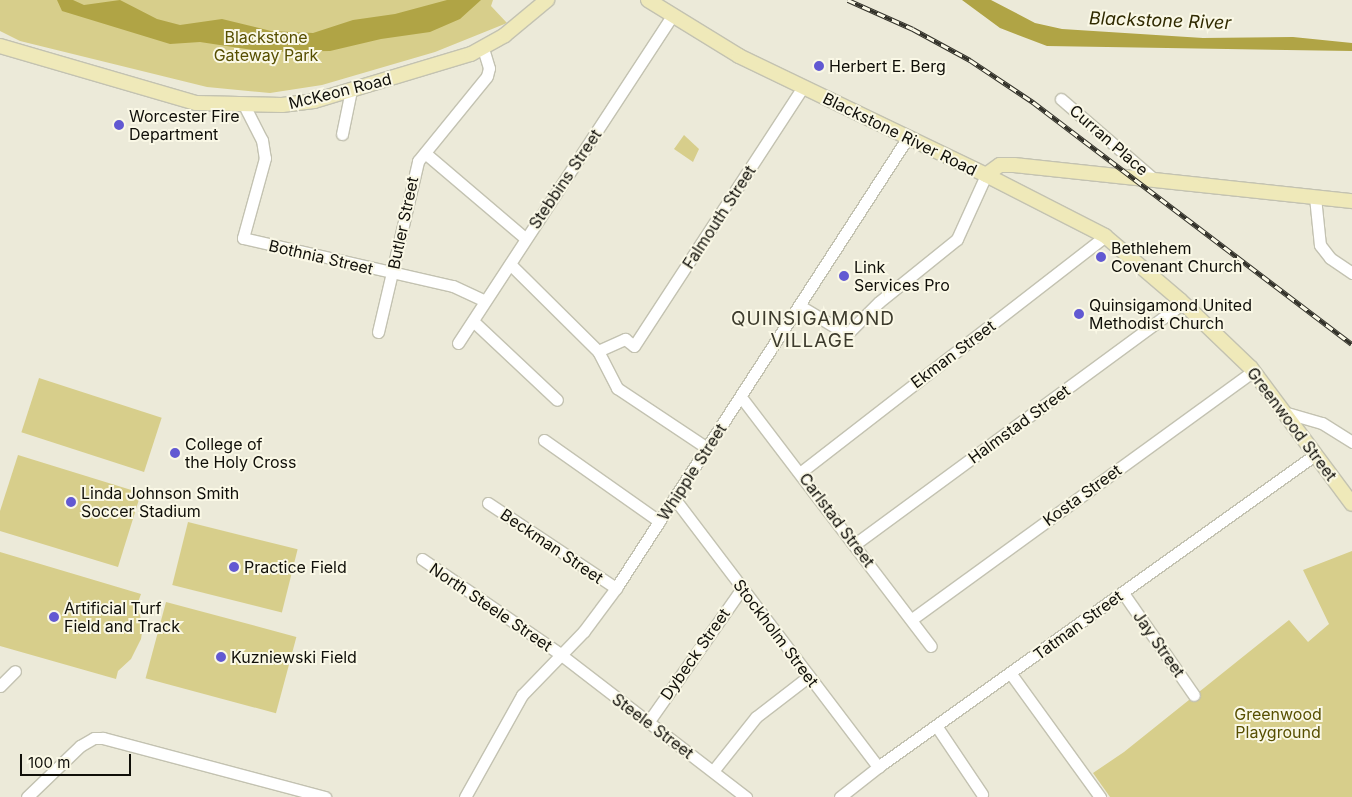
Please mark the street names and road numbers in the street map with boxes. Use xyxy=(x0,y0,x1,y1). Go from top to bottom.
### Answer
street label: McKeon Road xyxy=(287,69,393,113)
street label: Blackstone River Road xyxy=(820,88,980,180)
street label: Curran Place xyxy=(1066,101,1152,179)
street label: Stebbins Street xyxy=(525,126,605,232)
street label: Falmouth Street xyxy=(678,162,760,272)
street label: Butler Street xyxy=(384,175,422,271)
street label: Bothnia Street xyxy=(267,236,375,278)
street label: Ekman Street xyxy=(907,316,999,392)
street label: Greenwood Street xyxy=(1243,363,1341,485)
street label: Halmstad Street xyxy=(964,381,1074,467)
street label: Whipple Street xyxy=(654,420,730,524)
street label: Kosta Street xyxy=(1039,460,1125,530)
street label: Carlstad Street xyxy=(795,469,879,571)
street label: Beckman Street xyxy=(497,505,607,587)
street label: North Steele Street xyxy=(426,559,556,655)
street label: Stockholm Street xyxy=(729,576,823,690)
street label: Tatman Street xyxy=(1030,586,1126,664)
street label: Dybeck Street xyxy=(656,605,734,703)
street label: Jay Street xyxy=(1129,607,1189,681)
street label: Steele Street xyxy=(609,689,697,763)

